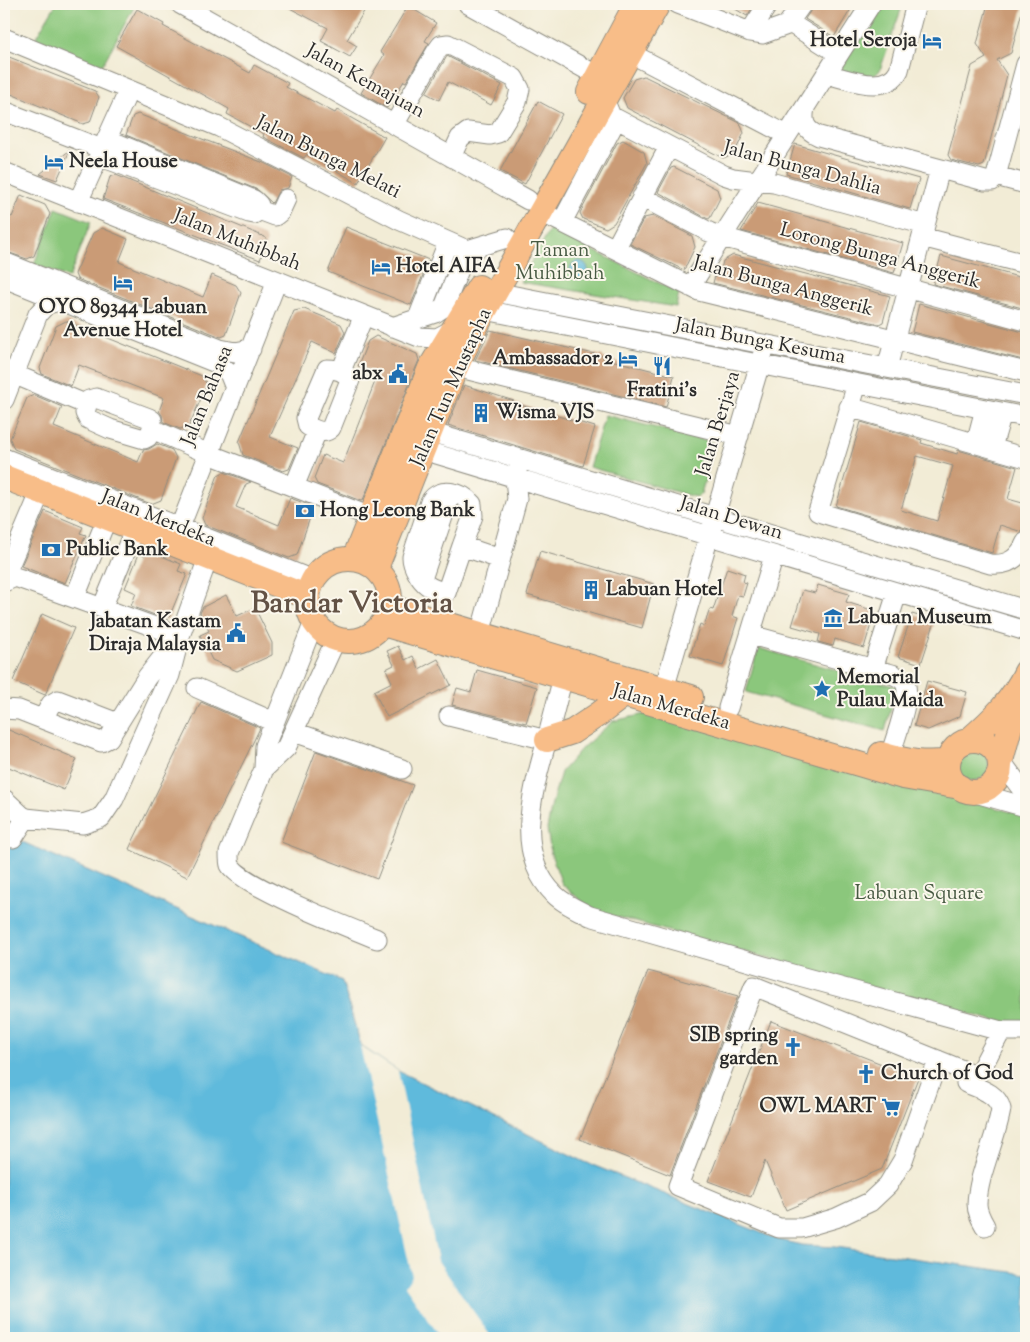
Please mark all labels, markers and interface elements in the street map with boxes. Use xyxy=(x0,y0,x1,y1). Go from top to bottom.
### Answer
place label: Hotel Seroja xyxy=(810,27,918,56)
hotel icon: Hotel Seroja xyxy=(921,30,943,52)
street label: Jalan Kemajuan xyxy=(299,37,430,127)
street label: Jalan Bunga Melati xyxy=(250,108,406,207)
street label: Jalan Bunga Dahlia xyxy=(719,134,884,204)
place label: Neela House xyxy=(69,148,178,177)
hotel icon: Neela House xyxy=(43,151,65,173)
street label: Jalan Muhibbah xyxy=(168,202,305,280)
street label: Lorong Bunga Anggerik xyxy=(776,216,984,298)
park label: Taman Muhibbah xyxy=(515,237,605,289)
street label: Jalan Bunga Anggerik xyxy=(689,249,876,325)
place label: Hotel AIFA xyxy=(396,253,498,282)
hotel icon: Hotel AIFA xyxy=(370,256,392,278)
hotel icon: OYO 89344 Labuan Avenue Hotel xyxy=(112,272,134,294)
place label: OYO 89344 Labuan Avenue Hotel xyxy=(39,294,207,346)
street label: Jalan Tun Mustapha xyxy=(404,304,500,473)
street label: Jalan Bunga Kesuma xyxy=(671,311,848,373)
street label: Jalan Bahasa xyxy=(174,342,241,451)
place label: Ambassador 2 xyxy=(492,345,614,374)
hotel icon: Ambassador 2 xyxy=(617,348,639,370)
restaurant icon: Fratini's xyxy=(651,355,673,377)
place label: abx xyxy=(352,360,383,389)
public building icon: abx xyxy=(387,363,409,385)
street label: Jalan Berjaya xyxy=(689,368,749,481)
place label: Fratini's xyxy=(627,377,697,406)
place label: Wisma VJS xyxy=(496,399,595,428)
building icon: Wisma VJS xyxy=(470,402,492,424)
street label: Jalan Merdeka xyxy=(95,482,220,555)
street label: Jalan Dewan xyxy=(675,489,786,549)
place label: Hong Leong Bank xyxy=(320,497,475,526)
bank icon: Hong Leong Bank xyxy=(294,500,316,522)
place label: Public Bank xyxy=(66,536,168,565)
bank icon: Public Bank xyxy=(40,539,62,561)
place label: Labuan Hotel xyxy=(606,576,724,605)
building icon: Labuan Hotel xyxy=(580,579,602,601)
district label: Bandar Victoria xyxy=(251,583,453,626)
place label: Labuan Museum xyxy=(848,604,992,633)
museum icon: Labuan Museum xyxy=(822,607,844,629)
place label: Jabatan Kastam Diraja Malaysia xyxy=(88,608,222,660)
public building icon: Jabatan Kastam Diraja Malaysia xyxy=(225,622,247,644)
place label: Memorial Pulau Maida xyxy=(837,664,944,716)
street label: Jalan Merdeka xyxy=(608,677,733,739)
place icon: Memorial Pulau Maida xyxy=(811,678,833,700)
park label: Labuan Square xyxy=(854,880,984,909)
place label: SIB spring garden xyxy=(689,1022,778,1074)
church icon: SIB spring garden xyxy=(782,1036,804,1058)
place label: Church of God xyxy=(881,1060,1014,1089)
church icon: Church of God xyxy=(855,1063,877,1085)
place label: OWL MART xyxy=(760,1093,877,1122)
supermarket icon: OWL MART xyxy=(880,1096,902,1118)

